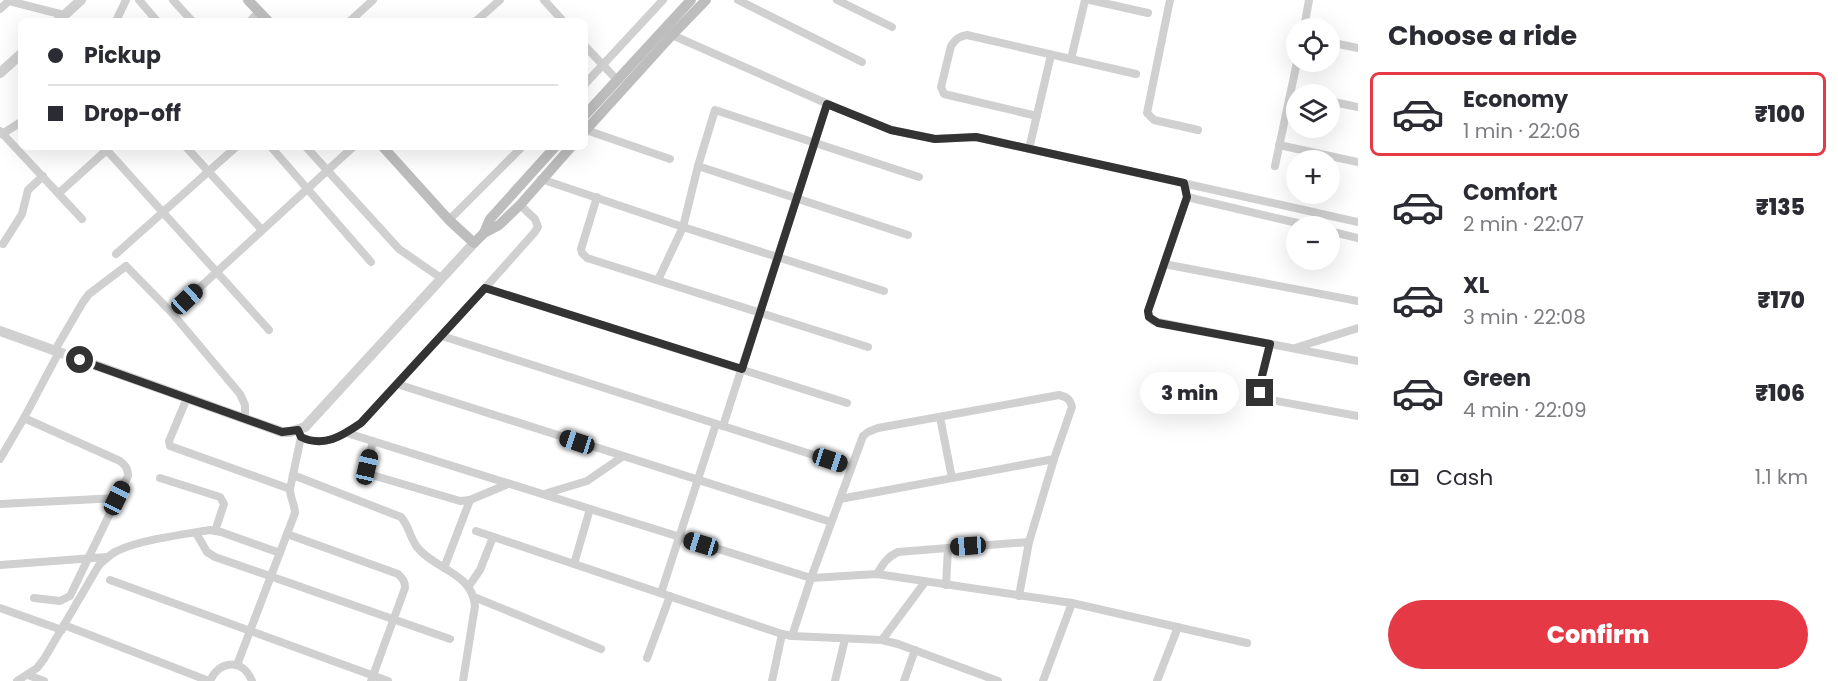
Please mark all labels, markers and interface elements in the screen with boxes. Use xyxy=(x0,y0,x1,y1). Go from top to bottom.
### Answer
text: Choose a ride xyxy=(1388,17,1577,54)
map controls xyxy=(1286,18,1340,270)
button: locate xyxy=(1286,18,1340,72)
text: Pickup xyxy=(84,40,161,71)
button: layers xyxy=(1286,84,1340,138)
text: Economy xyxy=(1463,84,1568,115)
icon: car xyxy=(1391,87,1445,141)
text: Drop-off xyxy=(84,98,181,129)
text: ₹100 xyxy=(1755,99,1805,130)
text: 1 min · 22:06 xyxy=(1463,117,1581,145)
button: + xyxy=(1286,150,1340,204)
text: Comfort xyxy=(1463,177,1557,208)
icon: car xyxy=(1391,180,1445,234)
text: ₹135 xyxy=(1756,192,1805,223)
text: 2 min · 22:07 xyxy=(1463,210,1584,238)
button: − xyxy=(1286,216,1340,270)
text: XL xyxy=(1463,270,1489,301)
icon: car xyxy=(1391,273,1445,327)
car xyxy=(168,280,206,318)
text: ₹170 xyxy=(1758,285,1805,316)
text: 3 min · 22:08 xyxy=(1463,303,1586,331)
route start xyxy=(66,346,93,373)
text: Green xyxy=(1463,363,1531,394)
icon: car xyxy=(1391,366,1445,420)
callout: 3 min xyxy=(1140,372,1239,414)
text: ₹106 xyxy=(1755,378,1805,409)
text: 3 min xyxy=(1161,379,1218,407)
route end xyxy=(1246,379,1273,406)
text: 4 min · 22:09 xyxy=(1463,396,1587,424)
car xyxy=(557,428,597,456)
car xyxy=(810,446,850,474)
car xyxy=(354,447,380,487)
icon: cash xyxy=(1388,461,1421,494)
text: Cash xyxy=(1436,462,1493,493)
text: 1.1 km xyxy=(1755,463,1808,491)
car xyxy=(101,478,133,518)
car xyxy=(681,530,721,558)
car xyxy=(949,536,987,556)
button: Confirm xyxy=(1388,600,1808,669)

